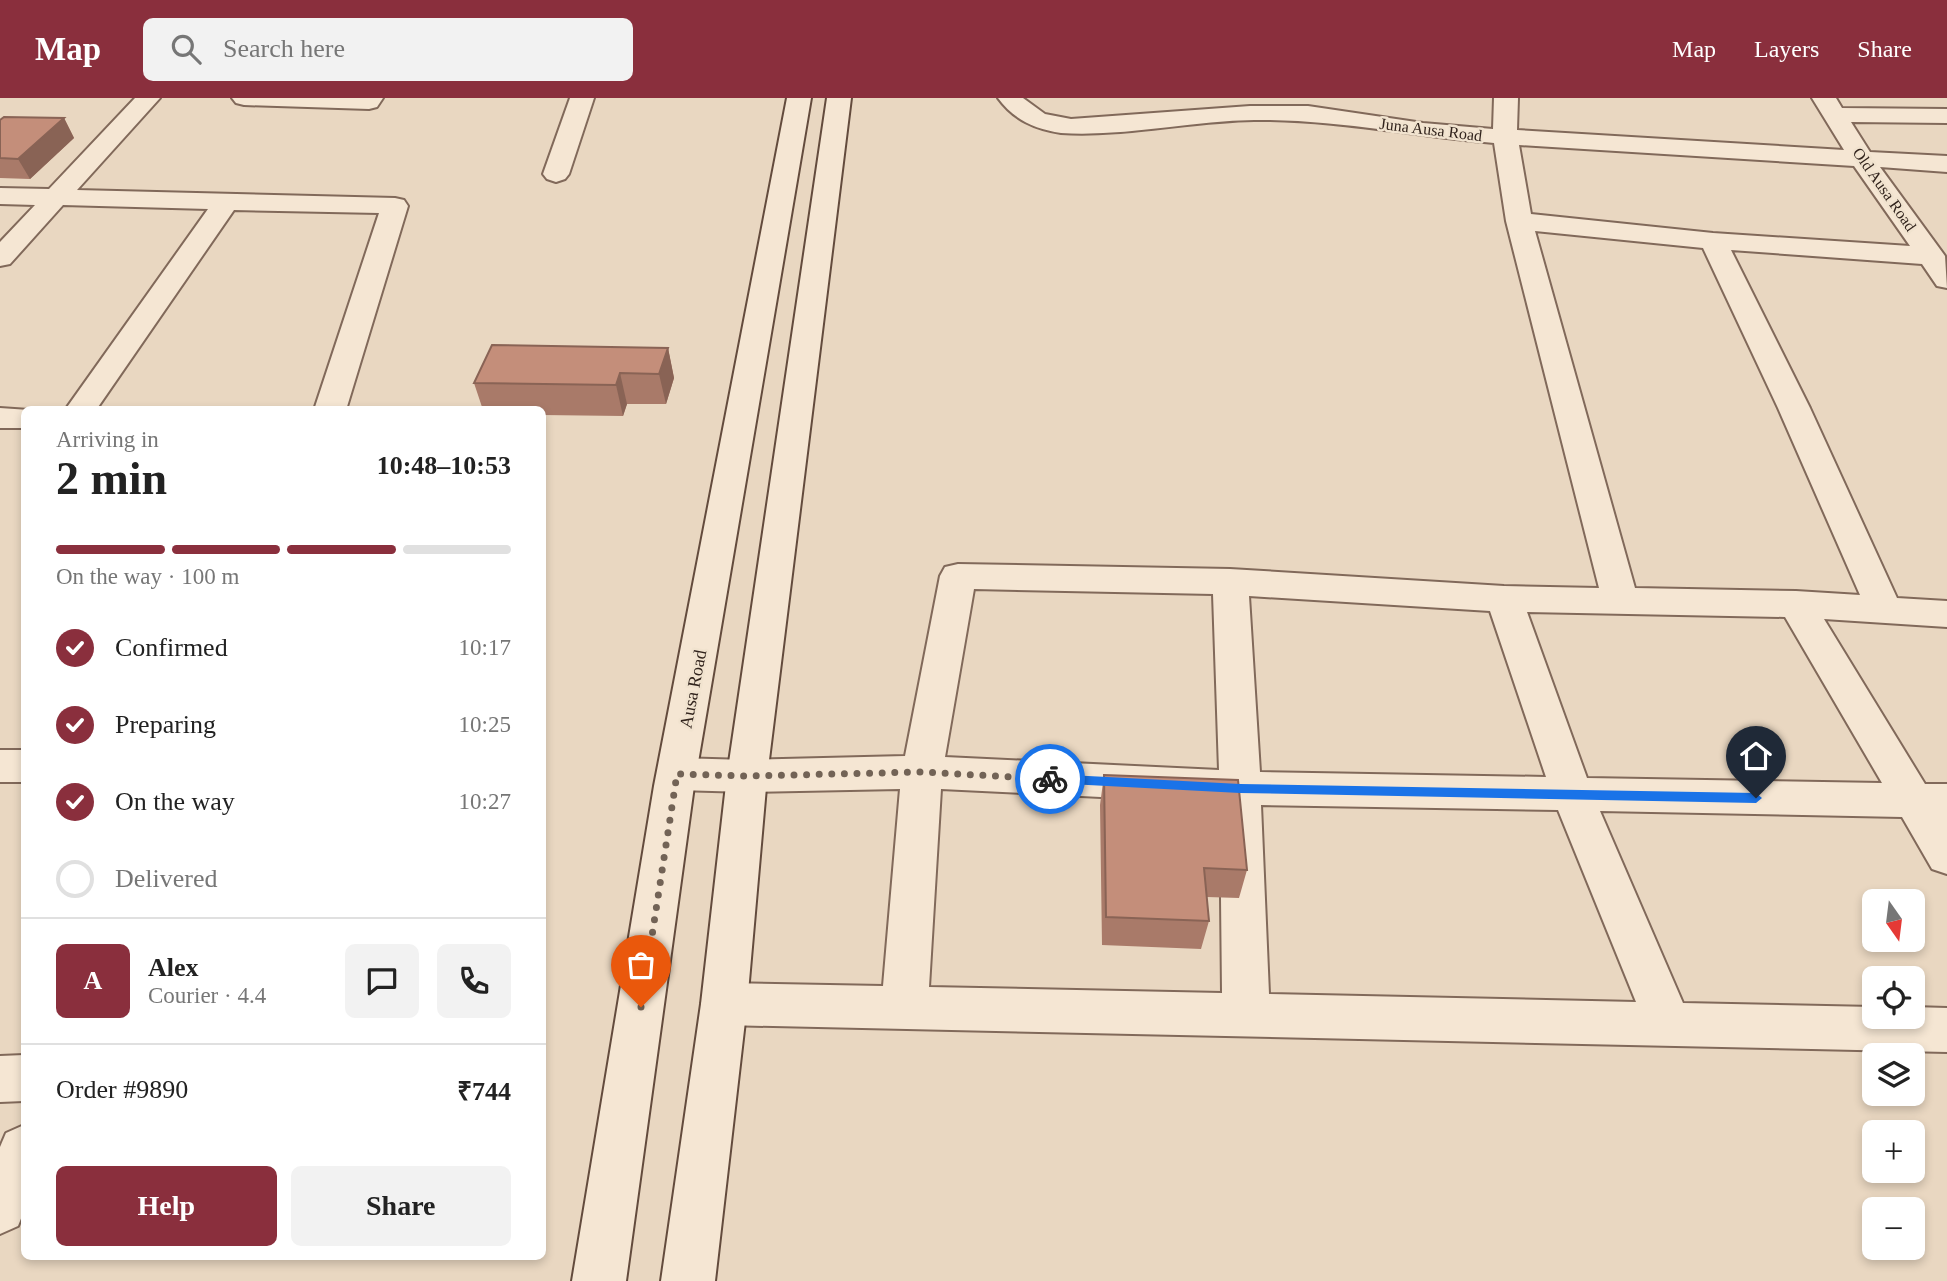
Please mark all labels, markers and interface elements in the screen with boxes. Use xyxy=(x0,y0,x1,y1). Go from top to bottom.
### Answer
search box xyxy=(143,18,633,81)
icon: search xyxy=(167,30,205,68)
text: Map xyxy=(35,31,101,67)
text: Search here xyxy=(223,34,345,63)
text: Map xyxy=(1672,36,1716,62)
text: Layers xyxy=(1754,36,1819,62)
text: Share xyxy=(1857,36,1912,62)
street label: Juna Ausa Road xyxy=(1379,115,1483,144)
street label: Old Ausa Road xyxy=(1850,144,1920,234)
text: Arriving in xyxy=(56,427,159,452)
text: 10:48–10:53 xyxy=(377,451,511,480)
text: 2 min xyxy=(56,453,167,504)
text: On the way · 100 m xyxy=(56,564,239,589)
icon: check xyxy=(56,629,94,667)
text: Confirmed xyxy=(115,633,228,662)
text: 10:17 xyxy=(459,635,511,660)
street label: Ausa Road xyxy=(676,648,710,730)
icon: check xyxy=(56,706,94,744)
text: Preparing xyxy=(115,710,216,739)
text: 10:25 xyxy=(459,712,511,737)
pin xyxy=(1726,726,1786,798)
icon: home xyxy=(1737,737,1775,775)
courier xyxy=(1015,744,1085,814)
icon: bike xyxy=(1031,760,1069,798)
icon: check xyxy=(56,783,94,821)
text: On the way xyxy=(115,787,235,816)
text: 10:27 xyxy=(459,789,511,814)
text: Delivered xyxy=(115,864,218,893)
north arrow xyxy=(1862,889,1925,952)
map controls xyxy=(1862,889,1925,1260)
pin xyxy=(611,935,671,1007)
button: chat xyxy=(345,944,419,1018)
button: phone xyxy=(437,944,511,1018)
icon: bag xyxy=(622,946,660,984)
text: Alex xyxy=(148,953,199,982)
text: A xyxy=(84,966,102,995)
button: locate xyxy=(1862,966,1925,1029)
text: Courier · 4.4 xyxy=(148,983,266,1008)
button: layers xyxy=(1862,1043,1925,1106)
text: Order #9890 xyxy=(56,1075,188,1104)
text: ₹744 xyxy=(457,1077,511,1106)
button: + xyxy=(1862,1120,1925,1183)
button: Help xyxy=(56,1166,277,1246)
button: Share xyxy=(291,1166,511,1246)
button: − xyxy=(1862,1197,1925,1260)

